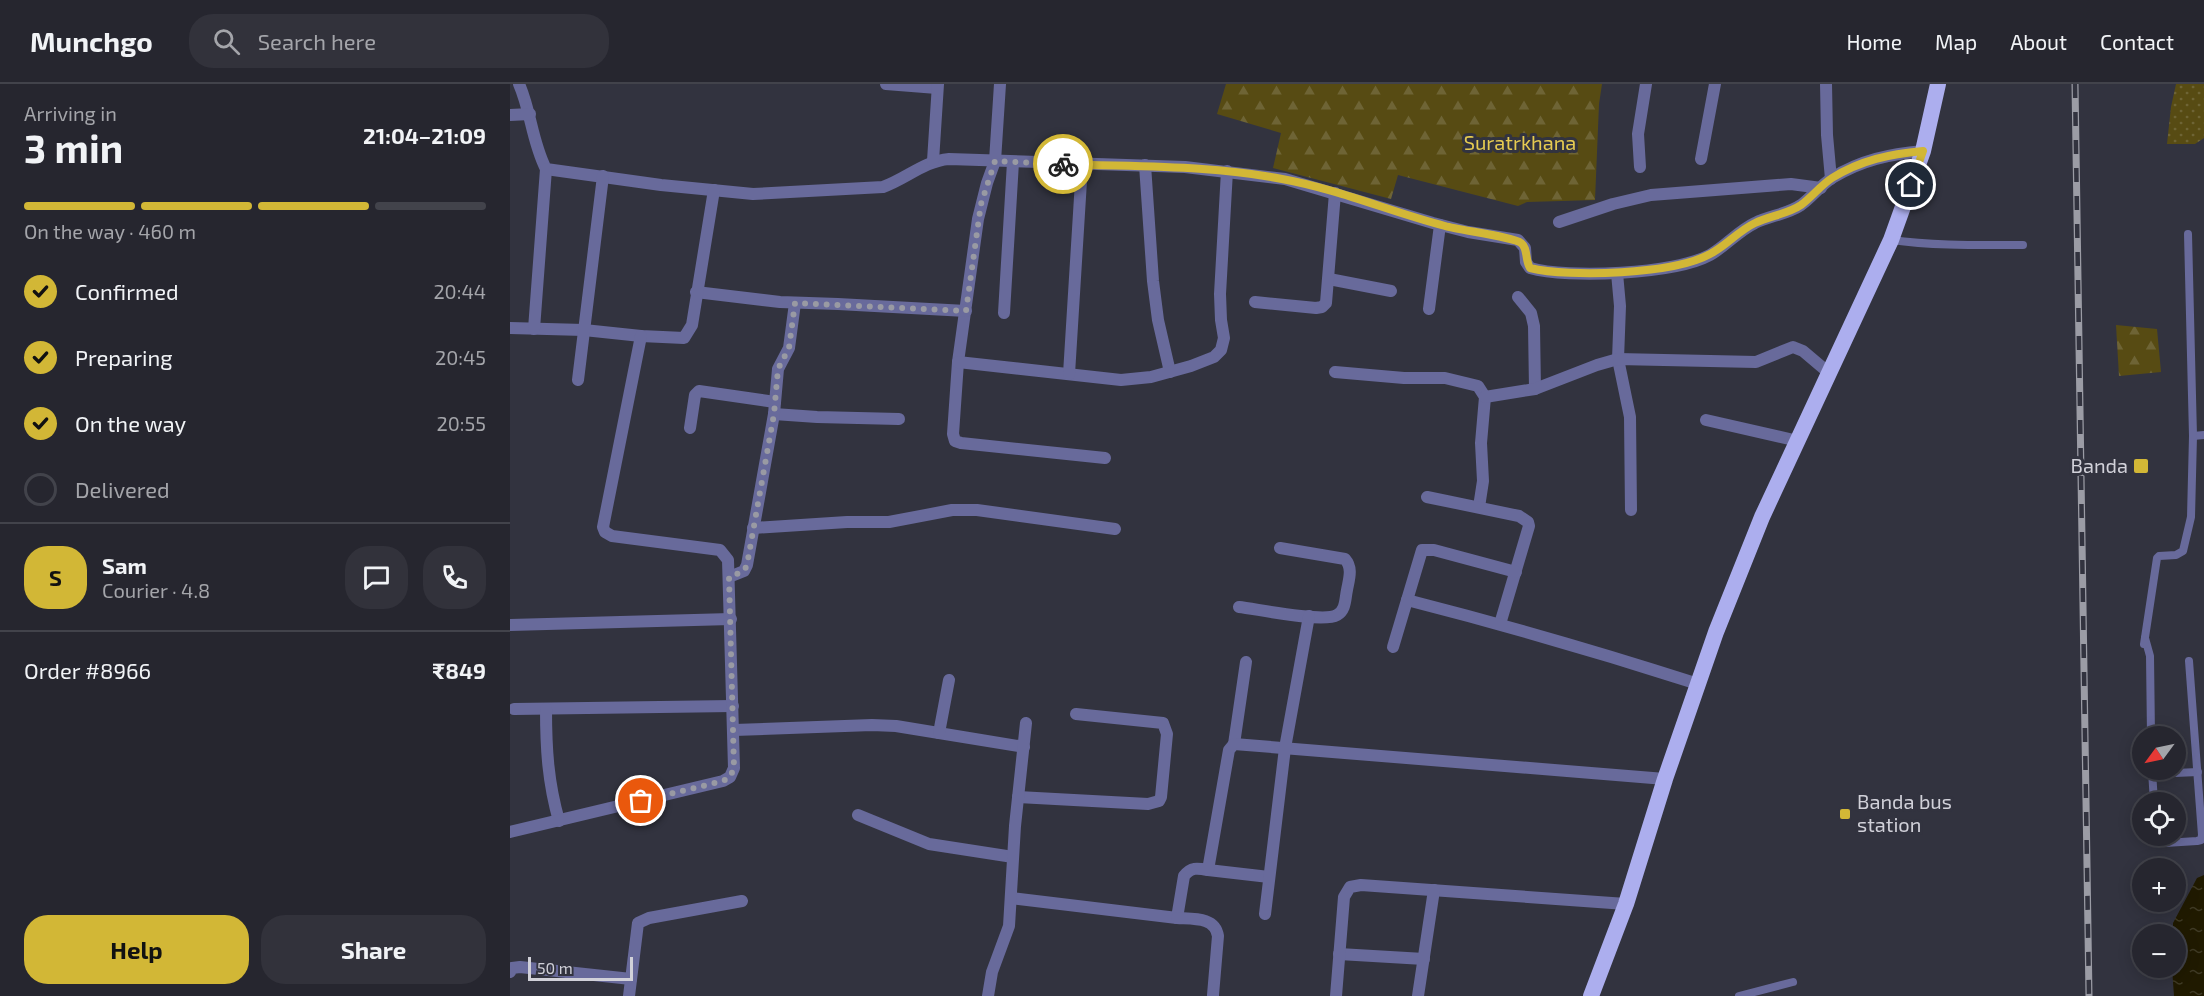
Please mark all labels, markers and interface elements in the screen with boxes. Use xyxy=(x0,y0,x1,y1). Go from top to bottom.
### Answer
search box xyxy=(189,14,609,68)
text: Munchgo xyxy=(30,24,153,58)
icon: search xyxy=(210,25,243,58)
text: Search here xyxy=(258,28,376,54)
text: Home xyxy=(1846,29,1902,54)
text: Map xyxy=(1935,29,1977,54)
text: About xyxy=(2010,29,2067,54)
text: Contact xyxy=(2100,29,2174,54)
text: Arriving in xyxy=(24,101,117,125)
text: 21:04–21:09 xyxy=(363,122,486,148)
text: 3 min xyxy=(24,124,123,171)
park label: Suratrkhana xyxy=(1464,130,1576,154)
courier xyxy=(1033,134,1093,194)
icon: bike xyxy=(1047,148,1080,181)
pin xyxy=(1885,159,1936,210)
icon: home xyxy=(1894,168,1927,201)
text: On the way · 460 m xyxy=(24,219,196,243)
icon: check xyxy=(24,275,57,308)
text: Confirmed xyxy=(75,278,179,304)
text: 20:44 xyxy=(433,279,486,303)
icon: check xyxy=(24,341,57,374)
text: Preparing xyxy=(75,344,173,370)
text: 20:45 xyxy=(435,345,486,369)
icon: check xyxy=(24,407,57,440)
text: On the way xyxy=(75,410,186,436)
text: 20:55 xyxy=(437,411,486,435)
place label: Banda xyxy=(2071,453,2128,477)
marker: Banda xyxy=(2132,457,2150,475)
text: Delivered xyxy=(75,476,170,502)
button: chat xyxy=(345,546,408,609)
button: phone xyxy=(423,546,486,609)
text: Sam xyxy=(102,552,147,578)
text: S xyxy=(49,564,62,590)
text: Courier · 4.8 xyxy=(102,578,210,602)
text: Order #8966 xyxy=(24,657,151,683)
text: ₹849 xyxy=(432,657,486,683)
north arrow xyxy=(2132,726,2186,780)
map controls xyxy=(2132,726,2186,978)
pin xyxy=(615,775,666,826)
icon: bag xyxy=(624,784,657,817)
place label: Banda bus station xyxy=(1857,789,1952,836)
button: locate xyxy=(2132,792,2186,846)
marker: Banda bus station xyxy=(1838,807,1852,821)
button: + xyxy=(2132,858,2186,912)
button: Help xyxy=(24,915,249,984)
button: Share xyxy=(261,915,486,984)
button: − xyxy=(2132,924,2186,978)
scale bar xyxy=(528,954,633,982)
text: 50 m xyxy=(537,958,573,977)

